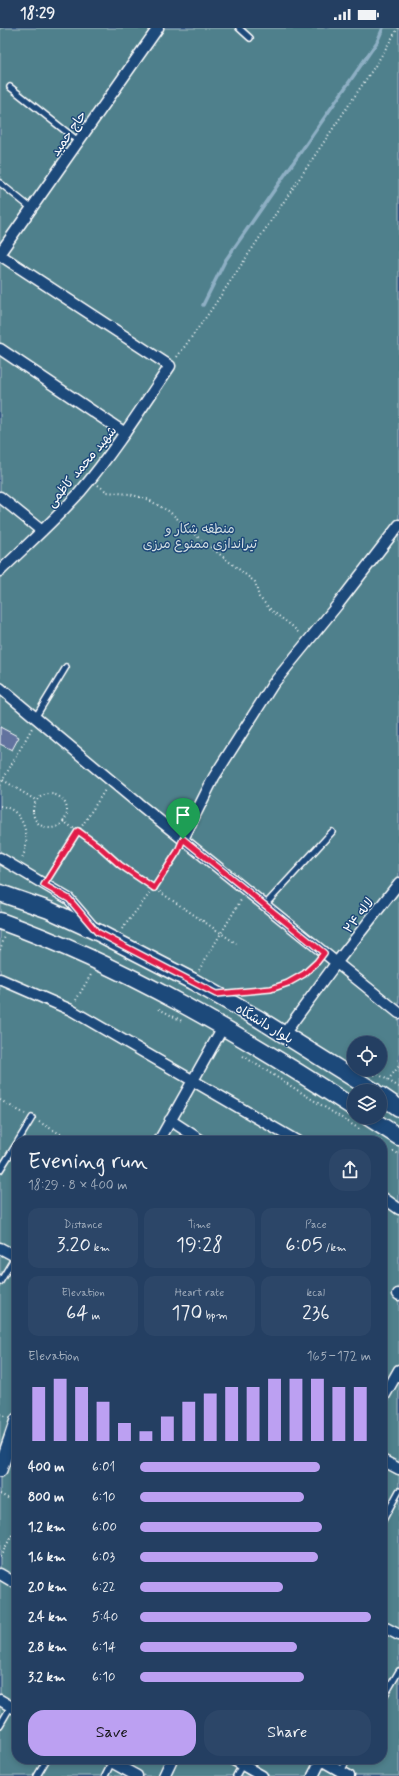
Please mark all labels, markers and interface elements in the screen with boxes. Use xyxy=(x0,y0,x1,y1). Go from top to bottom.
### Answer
text: 18:29 xyxy=(20,4,55,24)
street label: حاج حمید xyxy=(48,108,91,160)
street label: شهید محمد کاظمی xyxy=(43,423,121,511)
park label: منطقه شکار و تیراندازی ممنوع مرزی xyxy=(143,521,257,553)
pin xyxy=(166,798,200,839)
icon: arrive xyxy=(172,804,194,826)
street label: لاله ۲۴ xyxy=(340,895,378,937)
street label: بلوار دانشگاه xyxy=(232,1000,296,1048)
map controls xyxy=(347,1036,387,1124)
button: locate xyxy=(347,1036,387,1076)
button: layers xyxy=(347,1084,387,1124)
text: Evening run xyxy=(28,1148,148,1176)
button: share xyxy=(329,1149,371,1191)
text: 18:29 · 8 × 400 m xyxy=(28,1177,128,1194)
text: Distance xyxy=(64,1218,103,1232)
text: Time xyxy=(188,1218,211,1232)
text: Pace xyxy=(305,1218,327,1232)
text: 3.20 xyxy=(56,1232,91,1259)
text: 19:28 xyxy=(176,1232,223,1259)
text: 6:05 xyxy=(285,1232,323,1259)
text: km xyxy=(91,1241,110,1255)
text: /km xyxy=(323,1241,346,1255)
text: Elevation xyxy=(62,1286,105,1300)
text: Heart rate xyxy=(175,1286,224,1300)
text: kcal xyxy=(307,1286,325,1300)
text: 64 xyxy=(66,1300,88,1327)
text: 170 xyxy=(171,1300,202,1327)
text: 236 xyxy=(302,1300,330,1327)
text: m xyxy=(88,1309,100,1323)
text: bpm xyxy=(202,1309,228,1323)
text: Elevation xyxy=(28,1348,79,1365)
text: 165–172 m xyxy=(307,1348,371,1365)
text: 400 m xyxy=(28,1459,65,1476)
text: 6:01 xyxy=(92,1459,115,1476)
text: 800 m xyxy=(28,1489,64,1506)
text: 6:10 xyxy=(92,1489,115,1506)
text: 1.2 km xyxy=(28,1519,65,1536)
text: 6:00 xyxy=(92,1519,117,1536)
text: 1.6 km xyxy=(28,1549,66,1566)
text: 6:03 xyxy=(92,1549,115,1566)
text: 2.0 km xyxy=(28,1579,67,1596)
text: 6:22 xyxy=(92,1579,115,1596)
text: 2.4 km xyxy=(28,1609,67,1626)
text: 5:40 xyxy=(92,1609,118,1626)
text: 2.8 km xyxy=(28,1639,67,1656)
text: 6:14 xyxy=(92,1639,116,1656)
text: 3.2 km xyxy=(28,1669,65,1686)
text: 6:10 xyxy=(92,1669,115,1686)
button: Save xyxy=(28,1710,196,1756)
button: Share xyxy=(204,1710,371,1756)

